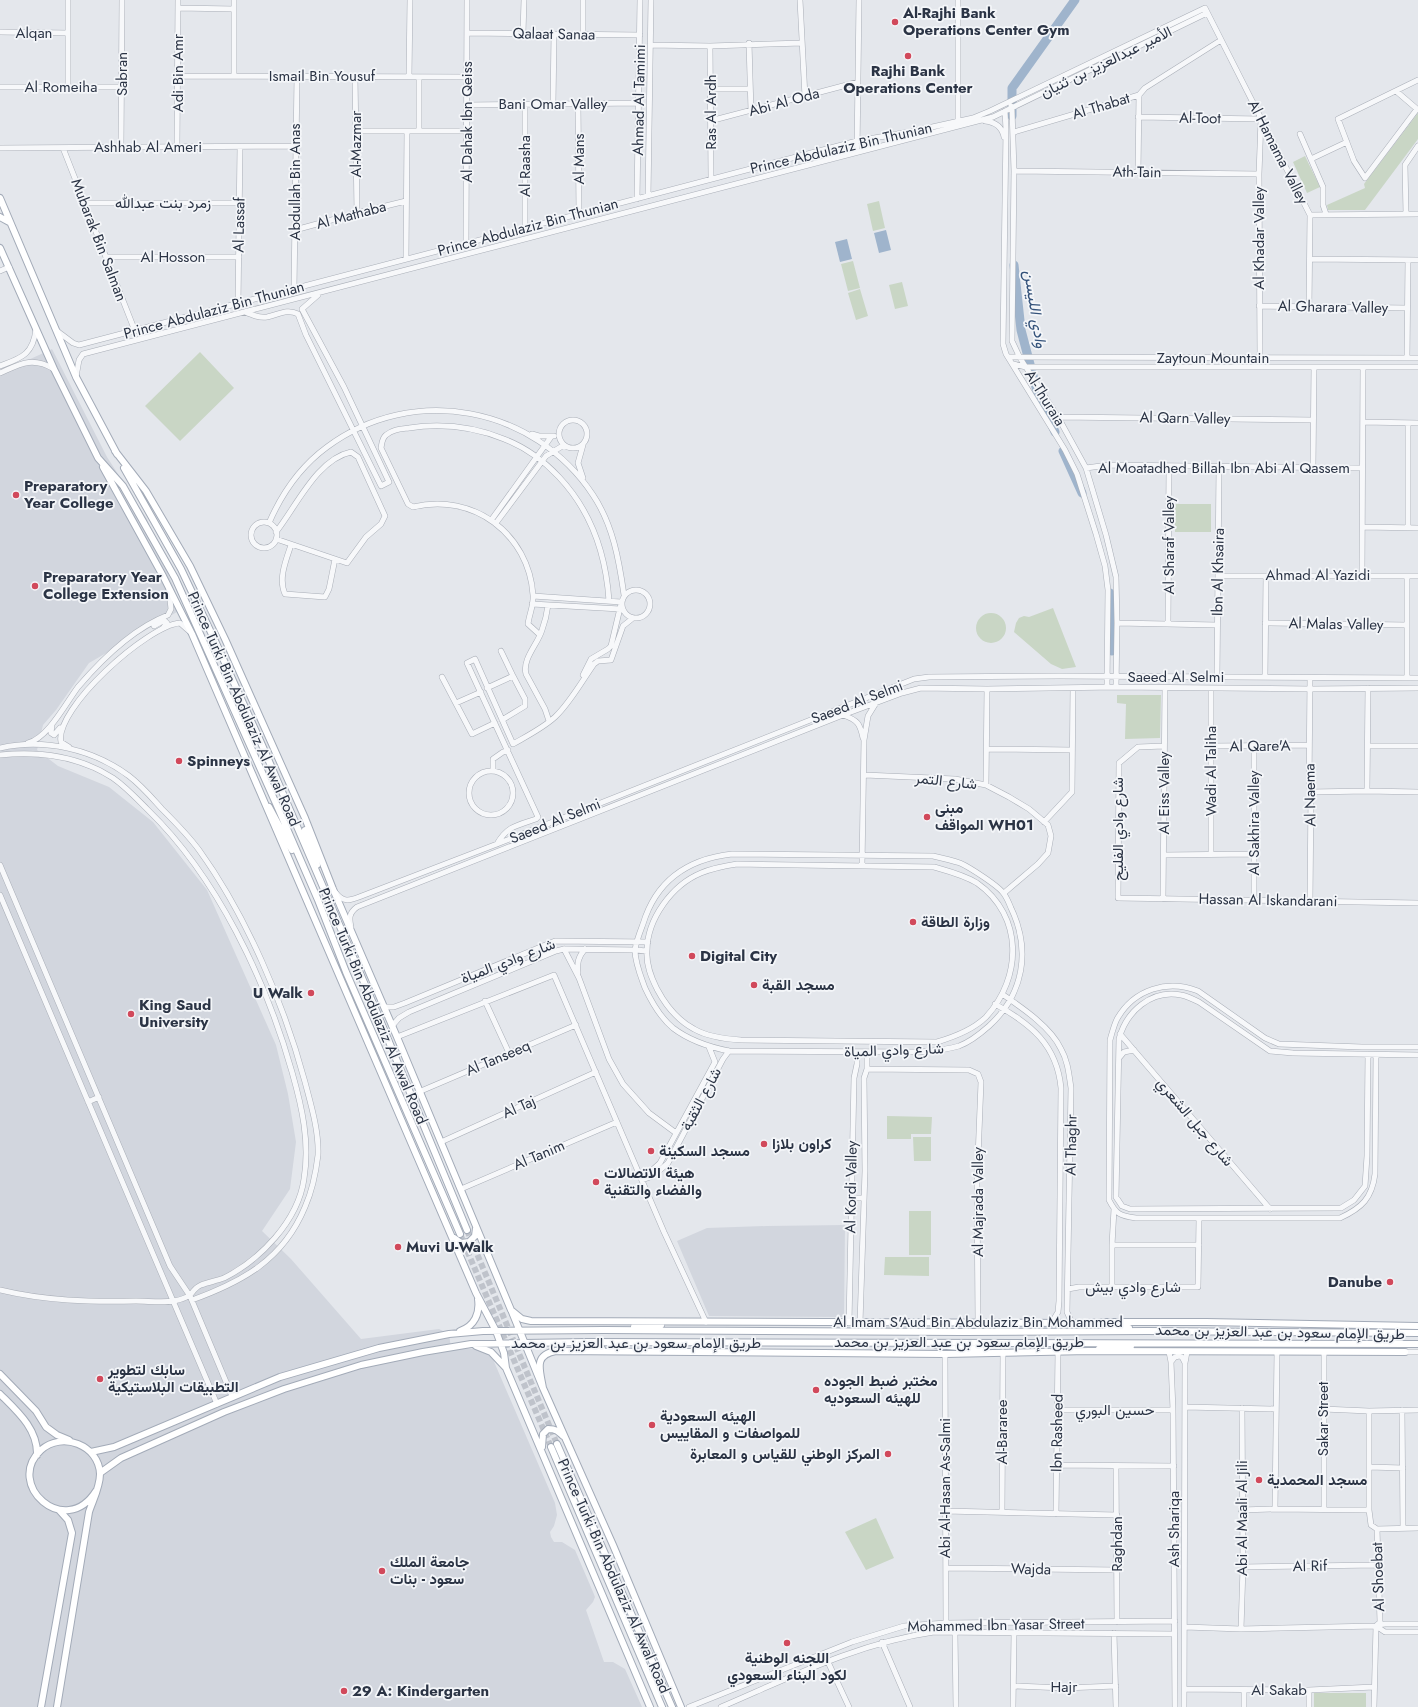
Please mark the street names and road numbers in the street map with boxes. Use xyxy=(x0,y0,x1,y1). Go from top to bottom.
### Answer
street label: الأمير عبدالعزيز بن ثنيان xyxy=(1036,21,1176,103)
street label: Alqan xyxy=(16,22,53,44)
street label: Qalaat Sanaa xyxy=(512,22,596,46)
street label: Adi Bin Amr xyxy=(167,33,189,112)
street label: Ahmad Al Tamimi xyxy=(627,44,651,156)
street label: Sabran xyxy=(111,52,133,96)
street label: Al Dahak Ibn Qeiss xyxy=(456,61,478,183)
street label: Ismail Bin Yousuf xyxy=(269,65,376,87)
street label: Ras Al Ardh xyxy=(700,74,722,150)
street label: Al Romeiha xyxy=(25,76,97,98)
street label: Abi Al Oda xyxy=(746,82,822,122)
street label: Al Thabat xyxy=(1069,87,1133,125)
street label: Bani Omar Valley xyxy=(499,93,608,115)
street label: Al Hamama Valley xyxy=(1242,96,1314,208)
street label: Al-Toot xyxy=(1179,107,1222,129)
street label: Al-Mazmar xyxy=(345,110,367,177)
street label: Prince Abdulaziz Bin Thunian xyxy=(748,116,934,180)
street label: Abdullah Bin Anas xyxy=(284,123,306,241)
street label: Al Mans xyxy=(568,133,590,185)
street label: Al Raasha xyxy=(514,135,536,197)
street label: Ashhab Al Ameri xyxy=(94,136,202,158)
street label: Ath-Tain xyxy=(1112,161,1162,183)
street label: Mubarak Bin Salman xyxy=(66,176,132,304)
street label: Al Khadar Valley xyxy=(1248,186,1270,290)
street label: زمرد بنت عبدالله xyxy=(115,192,211,214)
street label: Prince Abdulaziz Bin Thunian xyxy=(435,192,621,262)
street label: Al Mathaba xyxy=(314,195,388,235)
street label: Al Lassaf xyxy=(228,196,250,253)
street label: Al Hosson xyxy=(141,246,205,268)
street label: Prince Abdulaziz Bin Thunian xyxy=(121,275,307,345)
street label: Al Gharara Valley xyxy=(1278,295,1389,319)
street label: Zaytoun Mountain xyxy=(1157,347,1269,369)
street label: Al-Thuraia xyxy=(1019,366,1071,430)
street label: Al Qarn Valley xyxy=(1139,406,1231,430)
street label: Al Moatadhed Billah Ibn Abi Al Qassem xyxy=(1098,457,1350,479)
street label: Al Sharaf Valley xyxy=(1158,495,1180,594)
street label: Ibn Al Khsaira xyxy=(1206,528,1230,616)
street label: Ahmad Al Yazidi xyxy=(1266,564,1370,586)
street label: Prince Turki Bin Abdulaziz Al Awal Road xyxy=(182,588,306,830)
street label: Al Malas Valley xyxy=(1288,612,1384,636)
street label: Saeed Al Selmi xyxy=(1128,666,1224,688)
street label: Saeed Al Selmi xyxy=(808,674,906,730)
street label: Wadi Al Taliha xyxy=(1200,726,1222,816)
street label: Al Qare'A xyxy=(1229,734,1291,758)
street label: Al Eiss Valley xyxy=(1153,751,1175,835)
street label: Al Naema xyxy=(1298,763,1322,827)
street label: شارع التمر xyxy=(913,767,978,795)
street label: Al Sakhira Valley xyxy=(1243,770,1265,876)
street label: شارع وادي الفليح xyxy=(1107,777,1131,881)
street label: Saeed Al Selmi xyxy=(506,793,604,849)
street label: Prince Turki Bin Abdulaziz Al Awal Road xyxy=(313,884,433,1128)
street label: Hassan Al Iskandarani xyxy=(1198,888,1338,912)
street label: شارع وادي المياة xyxy=(457,933,559,991)
street label: Al Tanseeq xyxy=(462,1034,534,1082)
street label: شارع وادي المياة xyxy=(844,1037,945,1065)
street label: شارع الثقبة xyxy=(675,1063,727,1134)
street label: شارع جبل الشعري xyxy=(1150,1073,1239,1173)
street label: Al Taj xyxy=(499,1090,539,1124)
street label: Al Thaghr xyxy=(1059,1113,1083,1176)
street label: Al Tanim xyxy=(510,1134,568,1176)
street label: Al Kordi Valley xyxy=(839,1140,863,1234)
street label: Al Majrada Valley xyxy=(967,1147,989,1257)
street label: شارع وادي بيش xyxy=(1085,1276,1181,1300)
street label: Al Imam S'Aud Bin Abdulaziz Bin Mohammed xyxy=(833,1311,1123,1333)
street label: طريق الإمام سعود بن عبد العزيز بن محمد xyxy=(1155,1319,1405,1345)
street label: طريق الإمام سعود بن عبد العزيز بن محمد xyxy=(834,1331,1084,1353)
street label: طريق الإمام سعود بن عبد العزيز بن محمد xyxy=(511,1332,761,1354)
street label: Sakar Street xyxy=(1312,1381,1334,1456)
street label: Ibn Rasheed xyxy=(1045,1394,1069,1472)
street label: Al-Bararee xyxy=(991,1399,1013,1464)
street label: حسين البوري xyxy=(1075,1399,1155,1423)
street label: Abi Al-Hasan As-Salmi xyxy=(934,1418,956,1558)
street label: Prince Turki Bin Abdulaziz Al Awal Road xyxy=(552,1455,676,1697)
street label: Abi Al Maali Al Jili xyxy=(1231,1460,1253,1576)
street label: Ash Shariqa xyxy=(1163,1491,1185,1567)
street label: Raghdan xyxy=(1106,1516,1128,1572)
street label: Al Shoebat xyxy=(1366,1542,1390,1612)
street label: Al Rif xyxy=(1293,1555,1328,1577)
street label: Wajda xyxy=(1011,1558,1051,1580)
street label: Mohammed Ibn Yasar Street xyxy=(907,1612,1085,1638)
street label: Hajr xyxy=(1051,1676,1078,1698)
street label: Al Sakab xyxy=(1251,1679,1307,1701)

